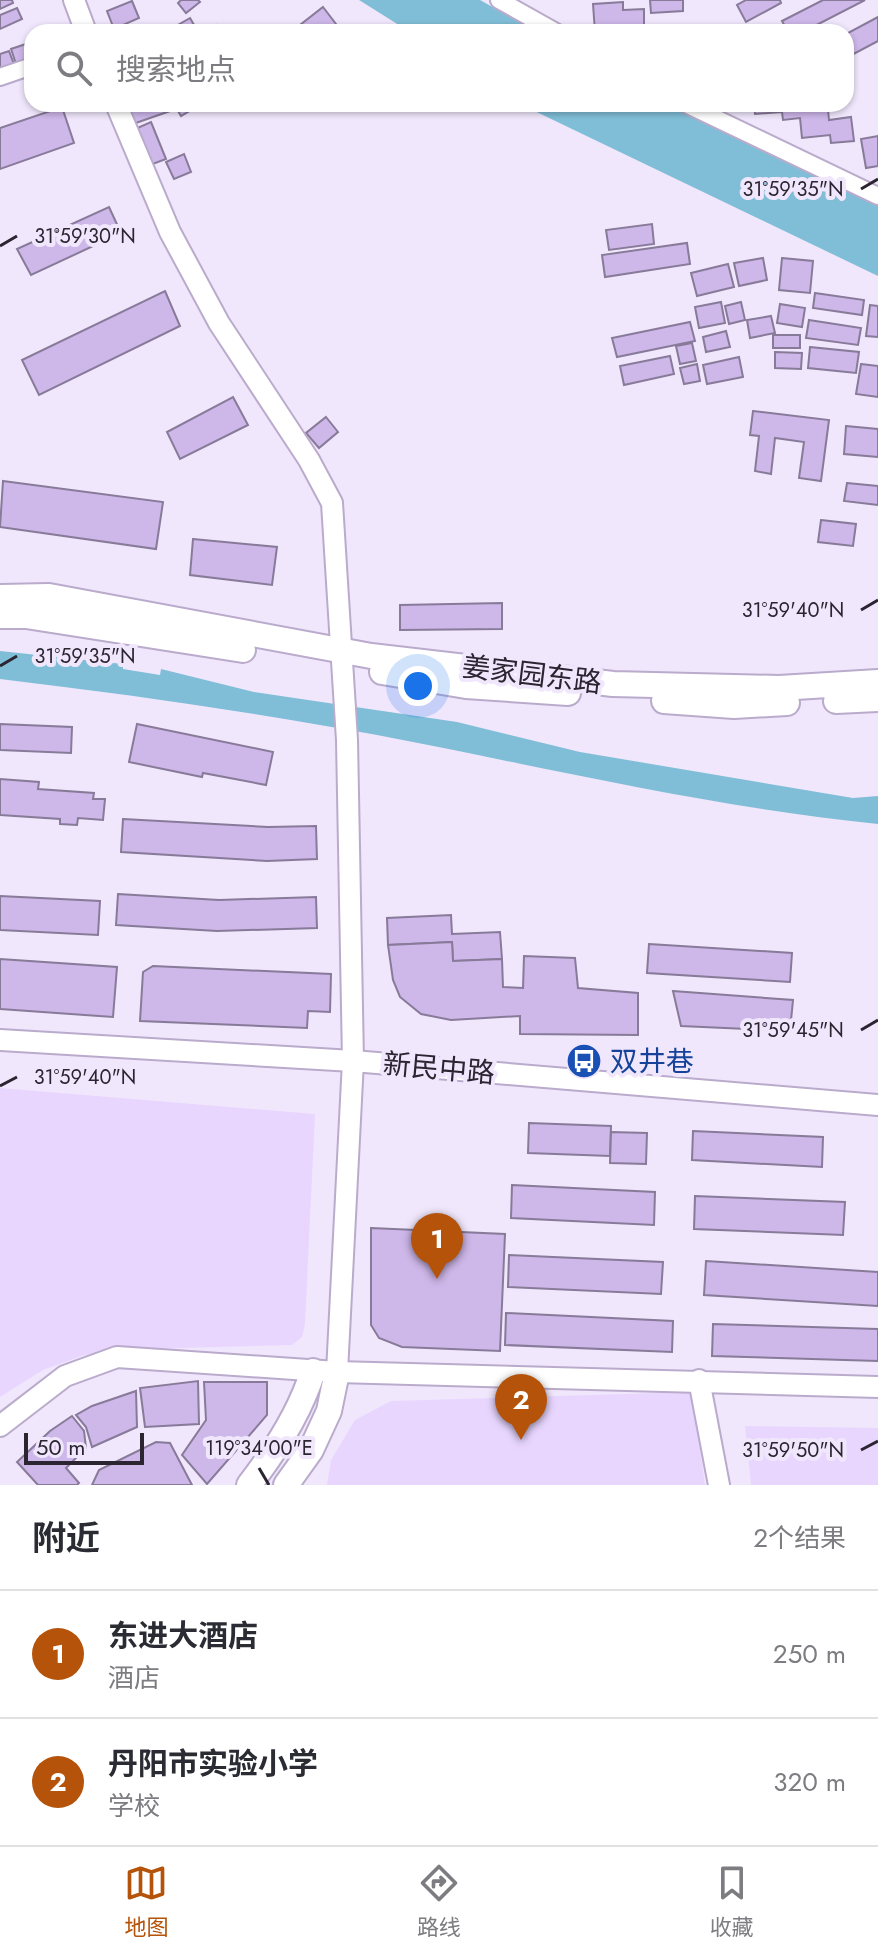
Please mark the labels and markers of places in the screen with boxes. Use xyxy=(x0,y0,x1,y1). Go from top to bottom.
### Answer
place label: 双井巷 xyxy=(610,1041,694,1082)
bus stop icon: 双井巷 xyxy=(565,1042,603,1080)
pin: 1 xyxy=(411,1213,463,1279)
pin: 2 xyxy=(495,1374,547,1440)

